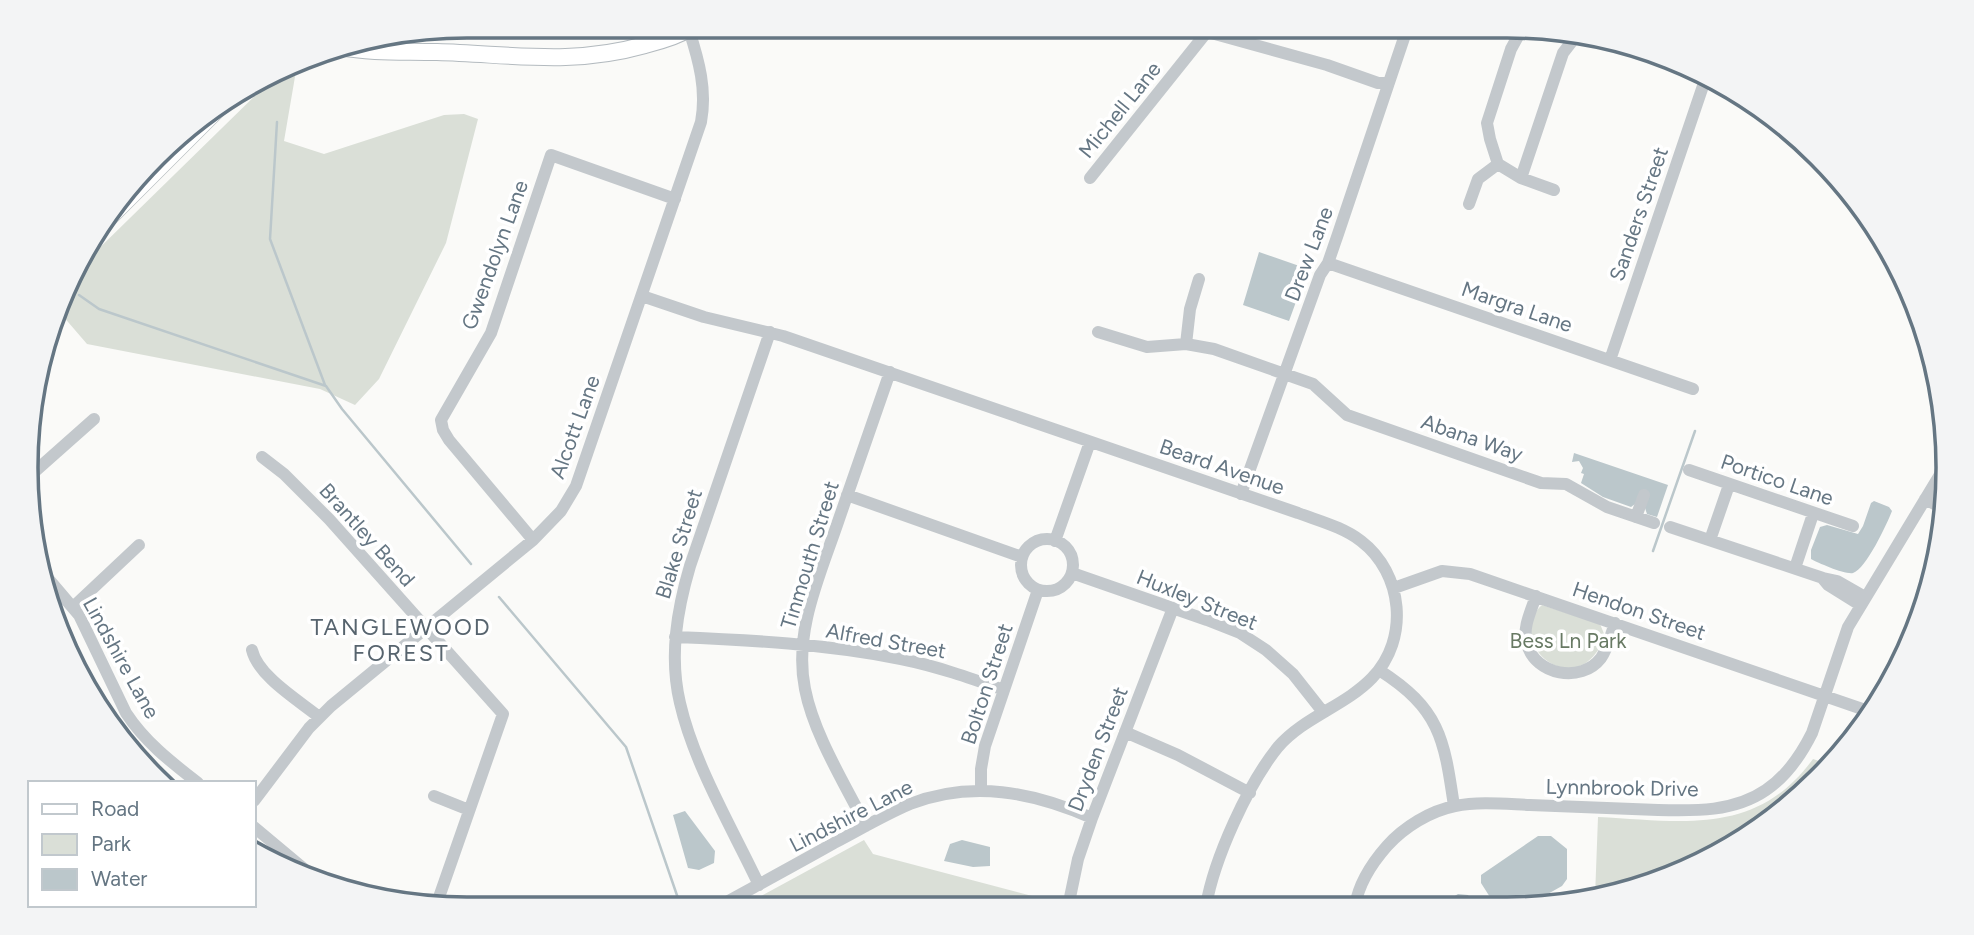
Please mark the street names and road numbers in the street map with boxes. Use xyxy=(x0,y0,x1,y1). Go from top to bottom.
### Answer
street label: Michell Lane xyxy=(1073,57,1166,163)
street label: Sanders Street xyxy=(1604,144,1673,284)
street label: Gwendolyn Lane xyxy=(456,177,533,333)
street label: Drew Lane xyxy=(1279,203,1338,305)
street label: Margra Lane xyxy=(1458,276,1576,337)
street label: Alcott Lane xyxy=(544,372,605,482)
street label: Abana Way xyxy=(1418,408,1526,467)
street label: Beard Avenue xyxy=(1156,433,1288,500)
street label: Portico Lane xyxy=(1717,449,1837,510)
street label: Brantley Bend xyxy=(314,478,420,592)
street label: Tinmouth Street xyxy=(775,478,844,632)
street label: Blake Street xyxy=(650,486,707,602)
street label: Huxley Street xyxy=(1133,564,1261,635)
street label: Hendon Street xyxy=(1569,576,1709,645)
street label: Lindshire Lane xyxy=(78,593,165,723)
street label: Alfred Street xyxy=(824,618,948,663)
street label: Bolton Street xyxy=(955,620,1018,747)
street label: Dryden Street xyxy=(1062,683,1133,815)
street label: Lindshire Lane xyxy=(785,774,916,857)
street label: Lynnbrook Drive xyxy=(1545,774,1699,801)

